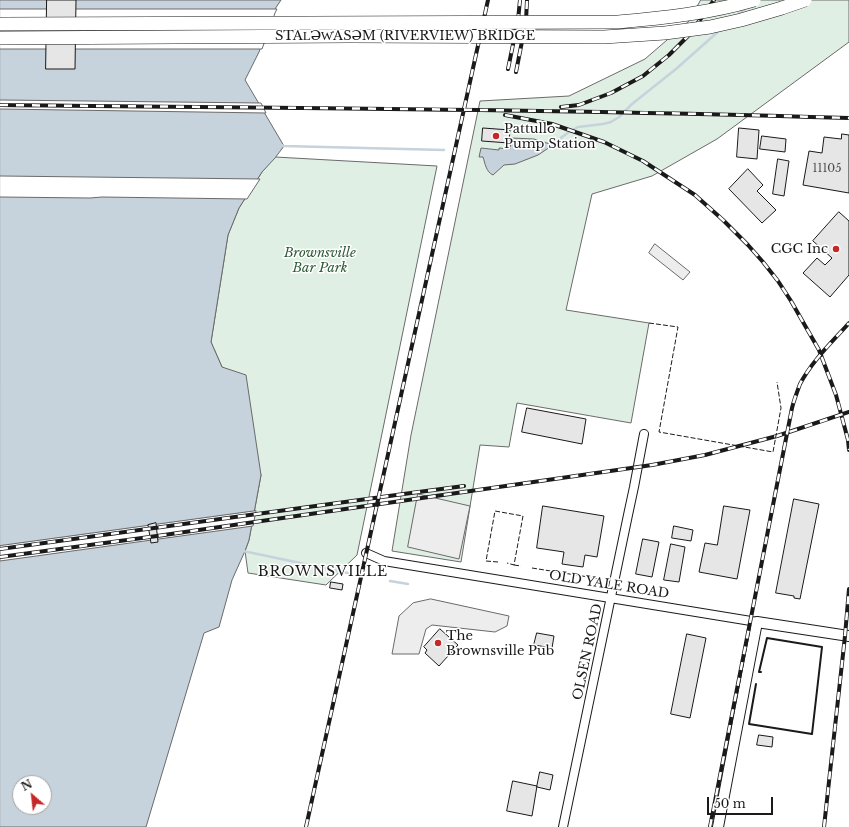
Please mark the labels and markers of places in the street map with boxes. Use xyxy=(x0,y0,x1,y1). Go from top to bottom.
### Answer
place label: Pattullo Pump Station xyxy=(504,121,595,152)
marker: Pattullo Pump Station xyxy=(491,131,501,141)
place label: CGC Inc xyxy=(771,241,828,257)
marker: CGC Inc xyxy=(831,244,841,254)
place label: The Brownsville Pub xyxy=(446,628,554,659)
marker: The Brownsville Pub xyxy=(433,638,443,648)

